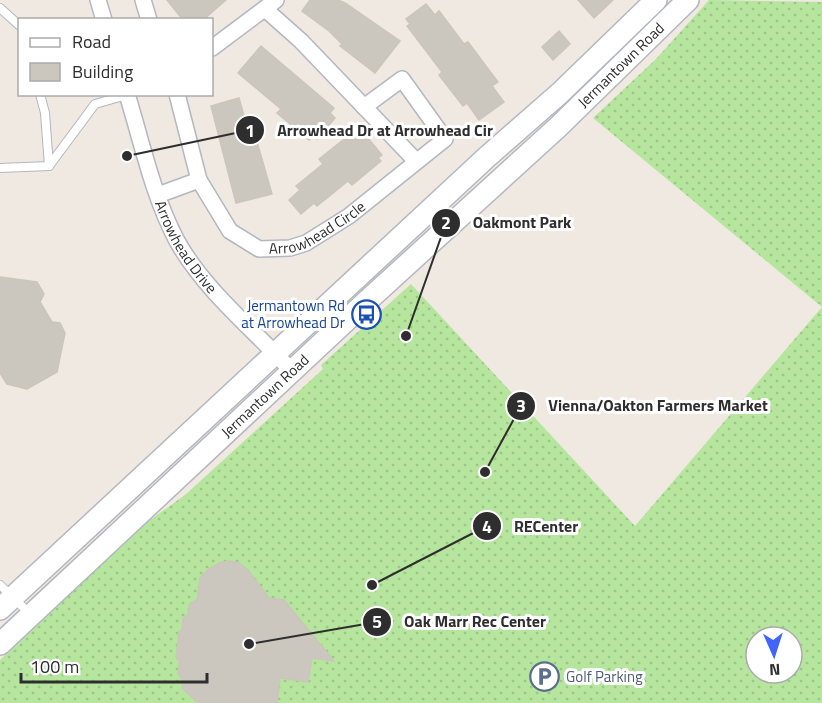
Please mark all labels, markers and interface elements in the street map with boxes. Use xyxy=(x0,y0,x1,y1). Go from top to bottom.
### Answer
street label: Jermantown Road xyxy=(572,17,669,113)
legend xyxy=(18,18,213,96)
text: Road xyxy=(72,28,111,55)
text: Building xyxy=(72,58,133,85)
callout: Arrowhead Dr at Arrowhead Cir xyxy=(235,113,505,147)
text: 1 xyxy=(245,117,255,144)
text: Arrowhead Dr at Arrowhead Cir xyxy=(277,118,493,142)
street label: Arrowhead Circle xyxy=(269,195,370,260)
street label: Arrowhead Drive xyxy=(149,197,223,298)
callout: Oakmont Park xyxy=(431,206,584,240)
text: 2 xyxy=(441,209,451,236)
text: Oakmont Park xyxy=(473,210,572,234)
place label: Jermantown Rd at Arrowhead Dr xyxy=(241,294,345,334)
bus stop icon: Jermantown Rd at Arrowhead Dr xyxy=(350,299,382,331)
street label: Jermantown Road xyxy=(216,349,314,443)
callout: Vienna/Oakton Farmers Market xyxy=(506,389,779,423)
text: 3 xyxy=(516,392,526,419)
text: Vienna/Oakton Farmers Market xyxy=(548,393,768,417)
callout: RECenter xyxy=(472,509,590,543)
text: 4 xyxy=(482,513,492,540)
text: RECenter xyxy=(514,514,578,538)
callout: Oak Marr Rec Center xyxy=(362,605,557,639)
text: 5 xyxy=(372,608,382,635)
text: Oak Marr Rec Center xyxy=(404,609,546,633)
north arrow xyxy=(744,625,804,685)
scale bar xyxy=(21,646,207,684)
text: 100 m xyxy=(30,653,79,680)
text: N xyxy=(769,658,781,682)
parking icon: Golf Parking xyxy=(529,661,561,693)
place label: Golf Parking xyxy=(566,665,643,688)

